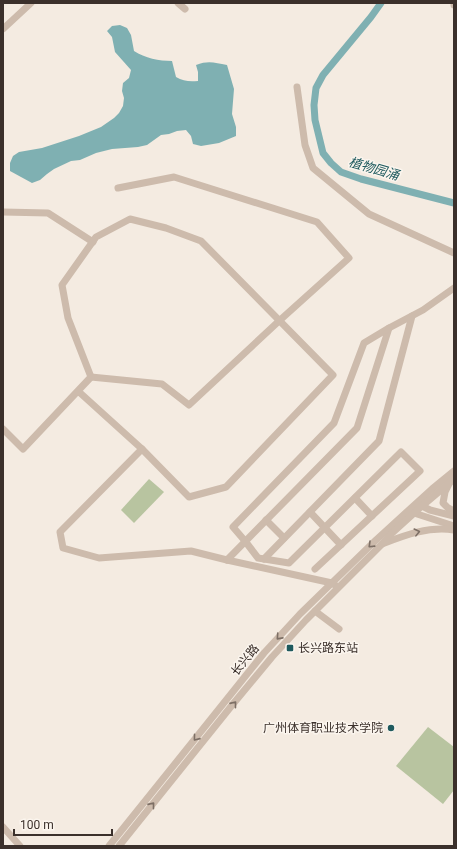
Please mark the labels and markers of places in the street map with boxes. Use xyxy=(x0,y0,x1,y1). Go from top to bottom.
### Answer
place label: 长兴路东站 xyxy=(298,641,358,655)
marker: 长兴路东站 xyxy=(285,643,295,653)
place label: 广州体育职业技术学院 xyxy=(263,721,383,735)
marker: 广州体育职业技术学院 xyxy=(386,723,396,733)

